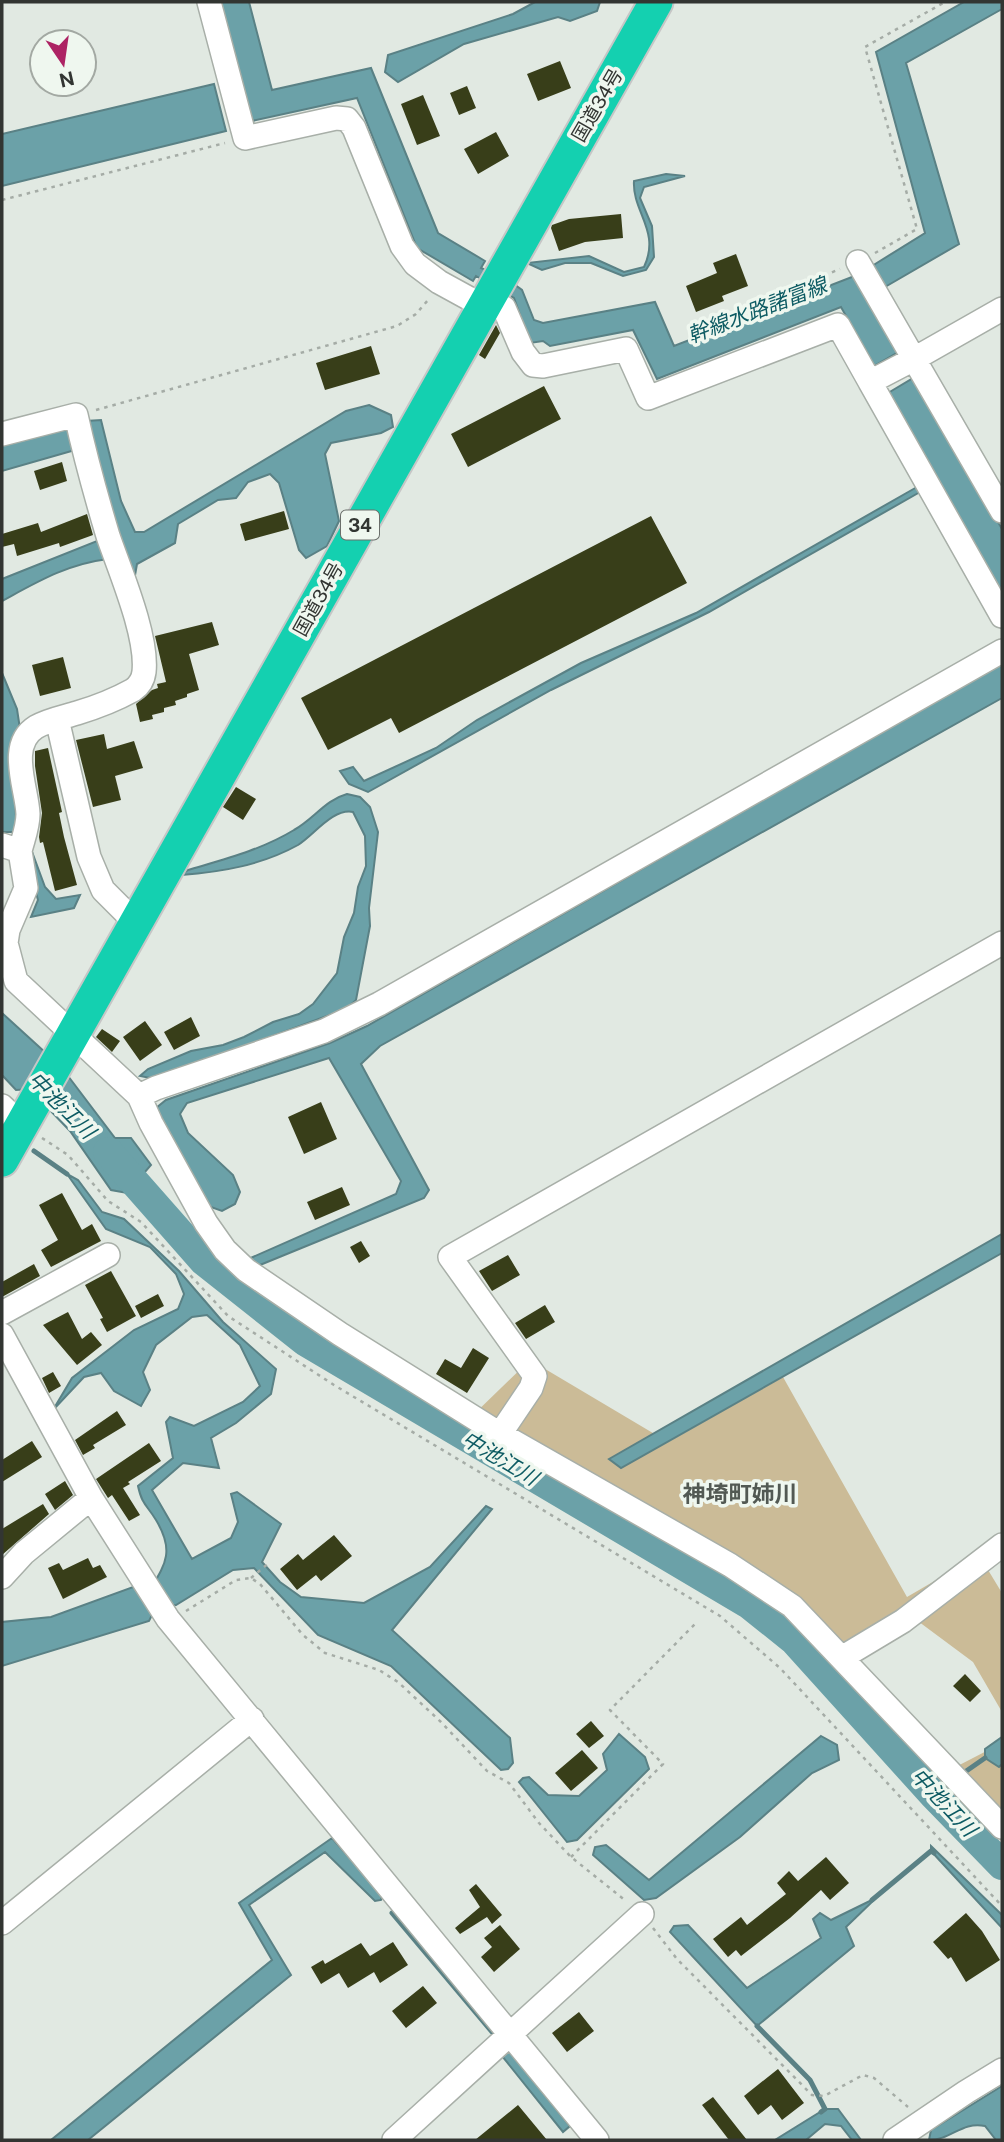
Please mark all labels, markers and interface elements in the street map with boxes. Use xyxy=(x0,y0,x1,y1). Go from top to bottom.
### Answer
north arrow xyxy=(28,28,98,98)
street label: 国道34号 xyxy=(567,64,627,146)
text: N xyxy=(57,67,77,92)
water label: 幹線水路諸富線 xyxy=(684,271,833,348)
road number: 34 xyxy=(341,510,379,540)
street label: 国道34号 xyxy=(289,558,347,640)
water label: 中池江川 xyxy=(23,1066,102,1145)
water label: 中池江川 xyxy=(458,1426,544,1491)
district label: 神埼町姉川 xyxy=(683,1480,798,1507)
water label: 中池江川 xyxy=(906,1763,983,1843)

